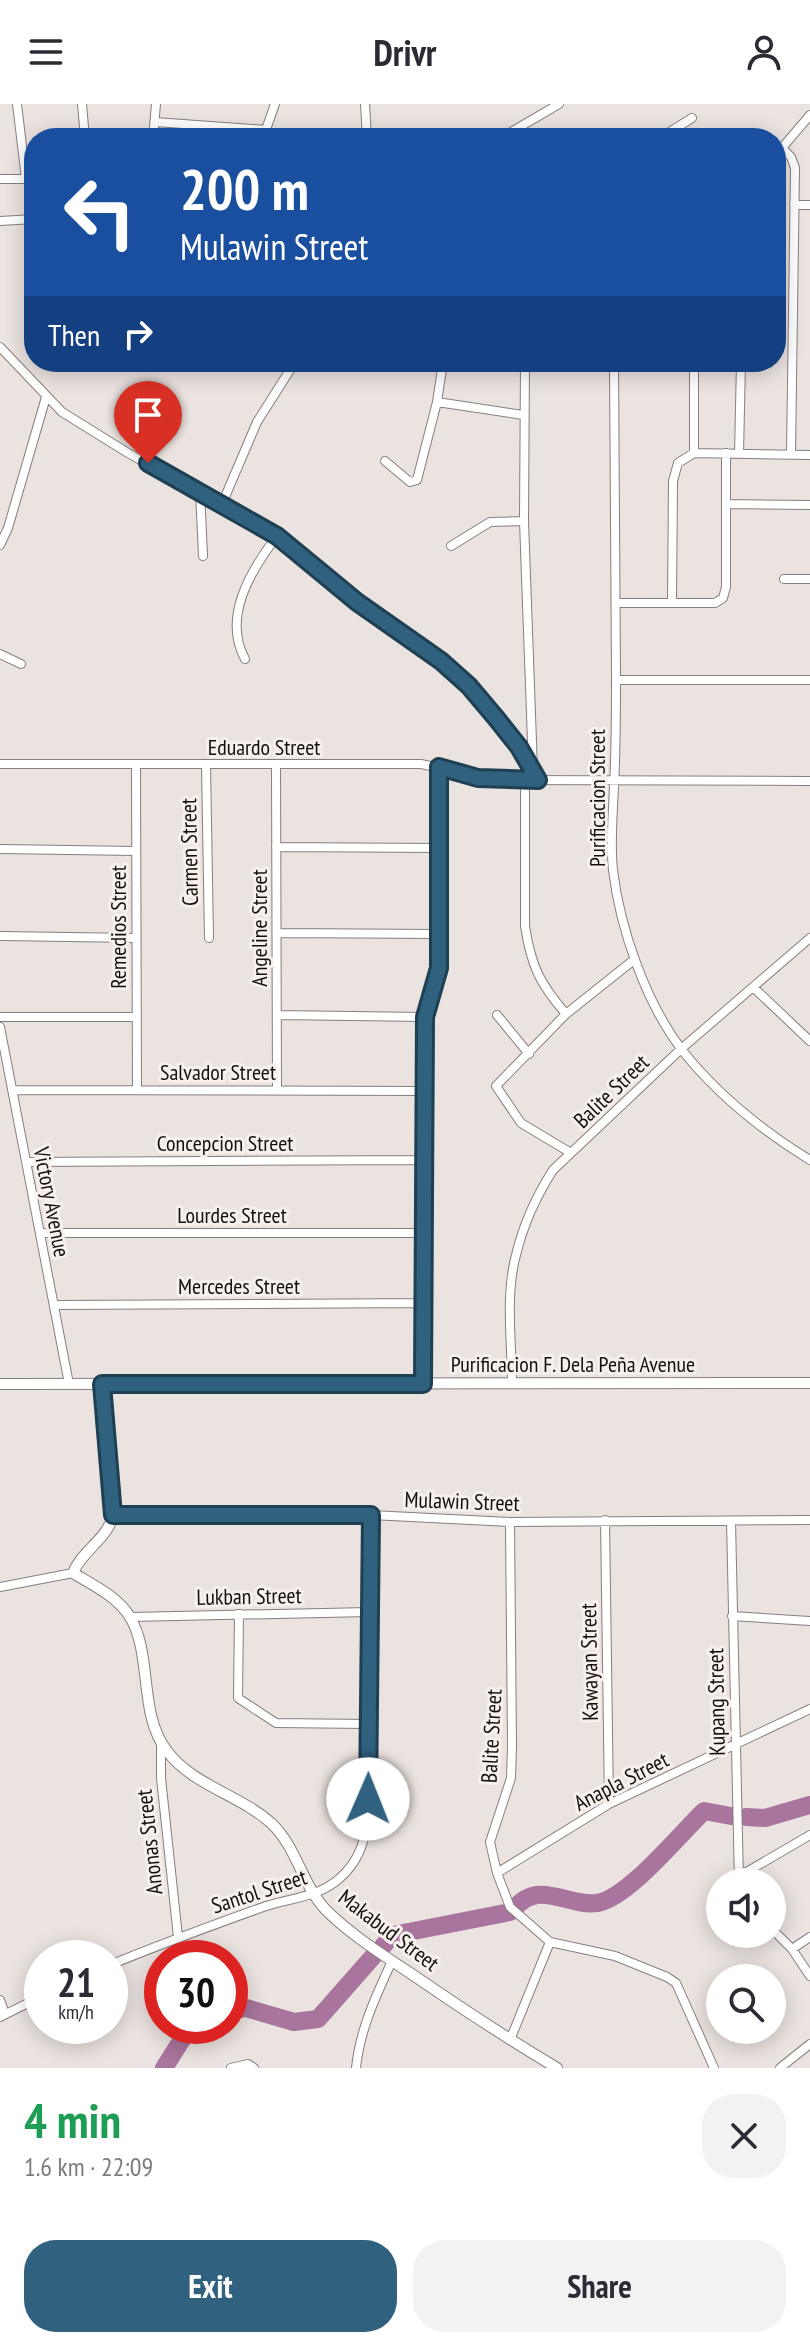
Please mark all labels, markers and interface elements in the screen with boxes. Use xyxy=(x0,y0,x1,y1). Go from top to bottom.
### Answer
text: Drivr xyxy=(374,29,436,76)
icon: menu xyxy=(24,30,68,74)
icon: person xyxy=(742,30,786,74)
text: 200 m xyxy=(180,153,309,225)
icon: left xyxy=(48,160,152,264)
text: Mulawin Street xyxy=(180,223,368,270)
icon: right xyxy=(116,312,160,356)
text: Then xyxy=(48,315,100,354)
pin xyxy=(114,381,182,463)
icon: arrive xyxy=(126,393,170,437)
street label: Purificacion Street xyxy=(583,729,611,867)
street label: Eduardo Street xyxy=(208,733,320,761)
street label: Carmen Street xyxy=(174,798,204,906)
street label: Remedios Street xyxy=(104,865,132,989)
street label: Angeline Street xyxy=(245,869,273,987)
street label: Balite Street xyxy=(567,1048,655,1134)
street label: Salvador Street xyxy=(160,1058,276,1086)
street label: Concepcion Street xyxy=(157,1129,293,1157)
street label: Victory Avenue xyxy=(27,1144,76,1259)
street label: Lourdes Street xyxy=(177,1201,287,1229)
street label: Mercedes Street xyxy=(178,1272,300,1300)
street label: Purificacion F. Dela Peña Avenue xyxy=(451,1350,695,1378)
street label: Mulawin Street xyxy=(404,1485,520,1517)
street label: Lukban Street xyxy=(196,1581,302,1611)
street label: Kawayan Street xyxy=(574,1603,604,1721)
street label: Kupang Street xyxy=(701,1648,731,1756)
street label: Balite Street xyxy=(475,1688,507,1784)
street label: Anapla Street xyxy=(569,1745,673,1817)
position arrow xyxy=(326,1757,410,1841)
street label: Anonas Street xyxy=(130,1788,168,1896)
street label: Santol Street xyxy=(208,1862,310,1920)
map controls xyxy=(706,1868,786,2044)
button: sound xyxy=(706,1868,786,1948)
street label: Makabud Street xyxy=(333,1883,445,1977)
speed limit sign: 30 xyxy=(144,1940,248,2044)
text: 21 xyxy=(57,1956,95,2008)
button: search xyxy=(706,1964,786,2044)
text: km/h xyxy=(58,1999,94,2025)
text: 4 min xyxy=(24,2089,121,2151)
button: close xyxy=(702,2094,786,2178)
text: 1.6 km · 22:09 xyxy=(24,2150,153,2183)
button: Exit xyxy=(24,2240,397,2332)
button: Share xyxy=(413,2240,786,2332)

